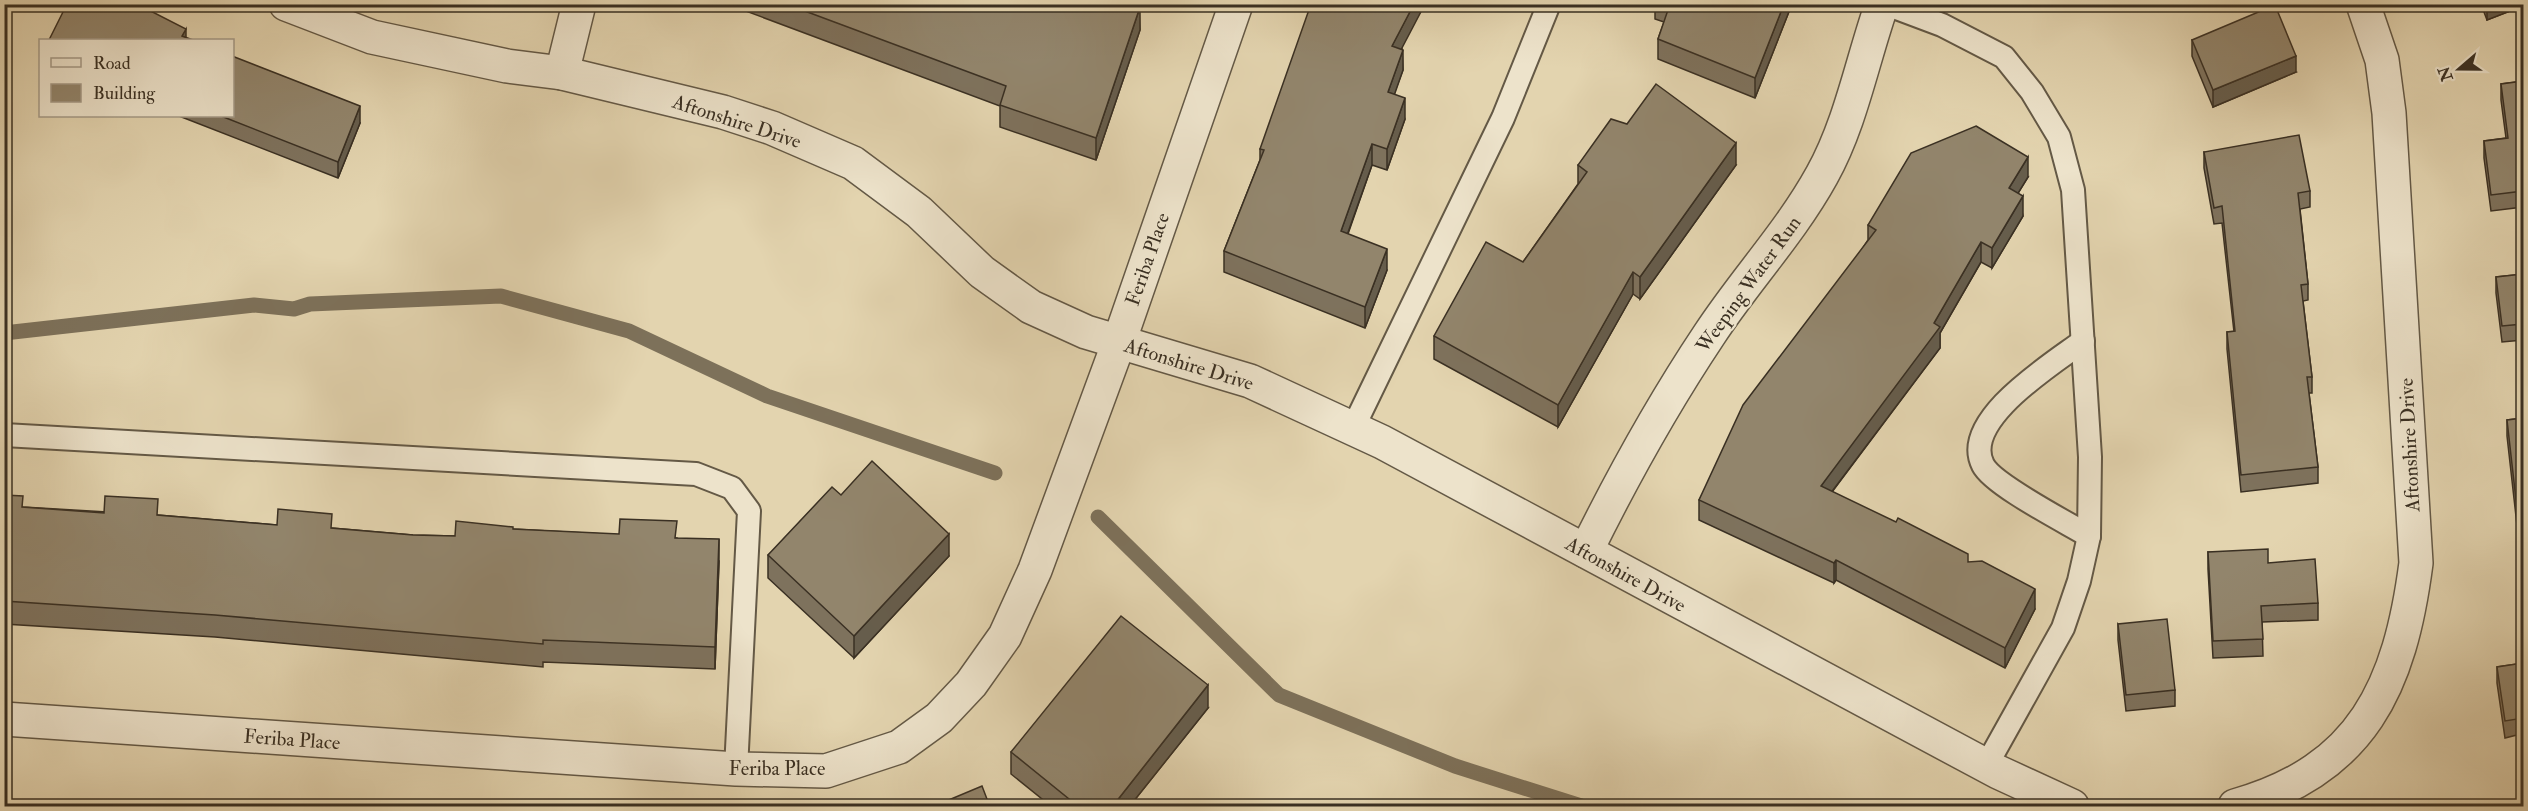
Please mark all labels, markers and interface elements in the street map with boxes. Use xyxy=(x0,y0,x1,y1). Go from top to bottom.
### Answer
legend xyxy=(39,39,234,117)
north arrow xyxy=(2429,39,2489,99)
text: Road xyxy=(93,52,131,75)
text: N xyxy=(2434,63,2458,85)
text: Building xyxy=(93,82,156,105)
street label: Aftonshire Drive xyxy=(668,89,804,154)
street label: Feriba Place xyxy=(1120,209,1175,309)
street label: Weeping Water Run xyxy=(1690,211,1807,359)
street label: Aftonshire Drive xyxy=(1120,333,1257,396)
street label: Aftonshire Drive xyxy=(2394,377,2426,513)
street label: Aftonshire Drive xyxy=(1560,531,1690,618)
street label: Feriba Place xyxy=(243,724,341,755)
street label: Feriba Place xyxy=(729,756,825,781)

